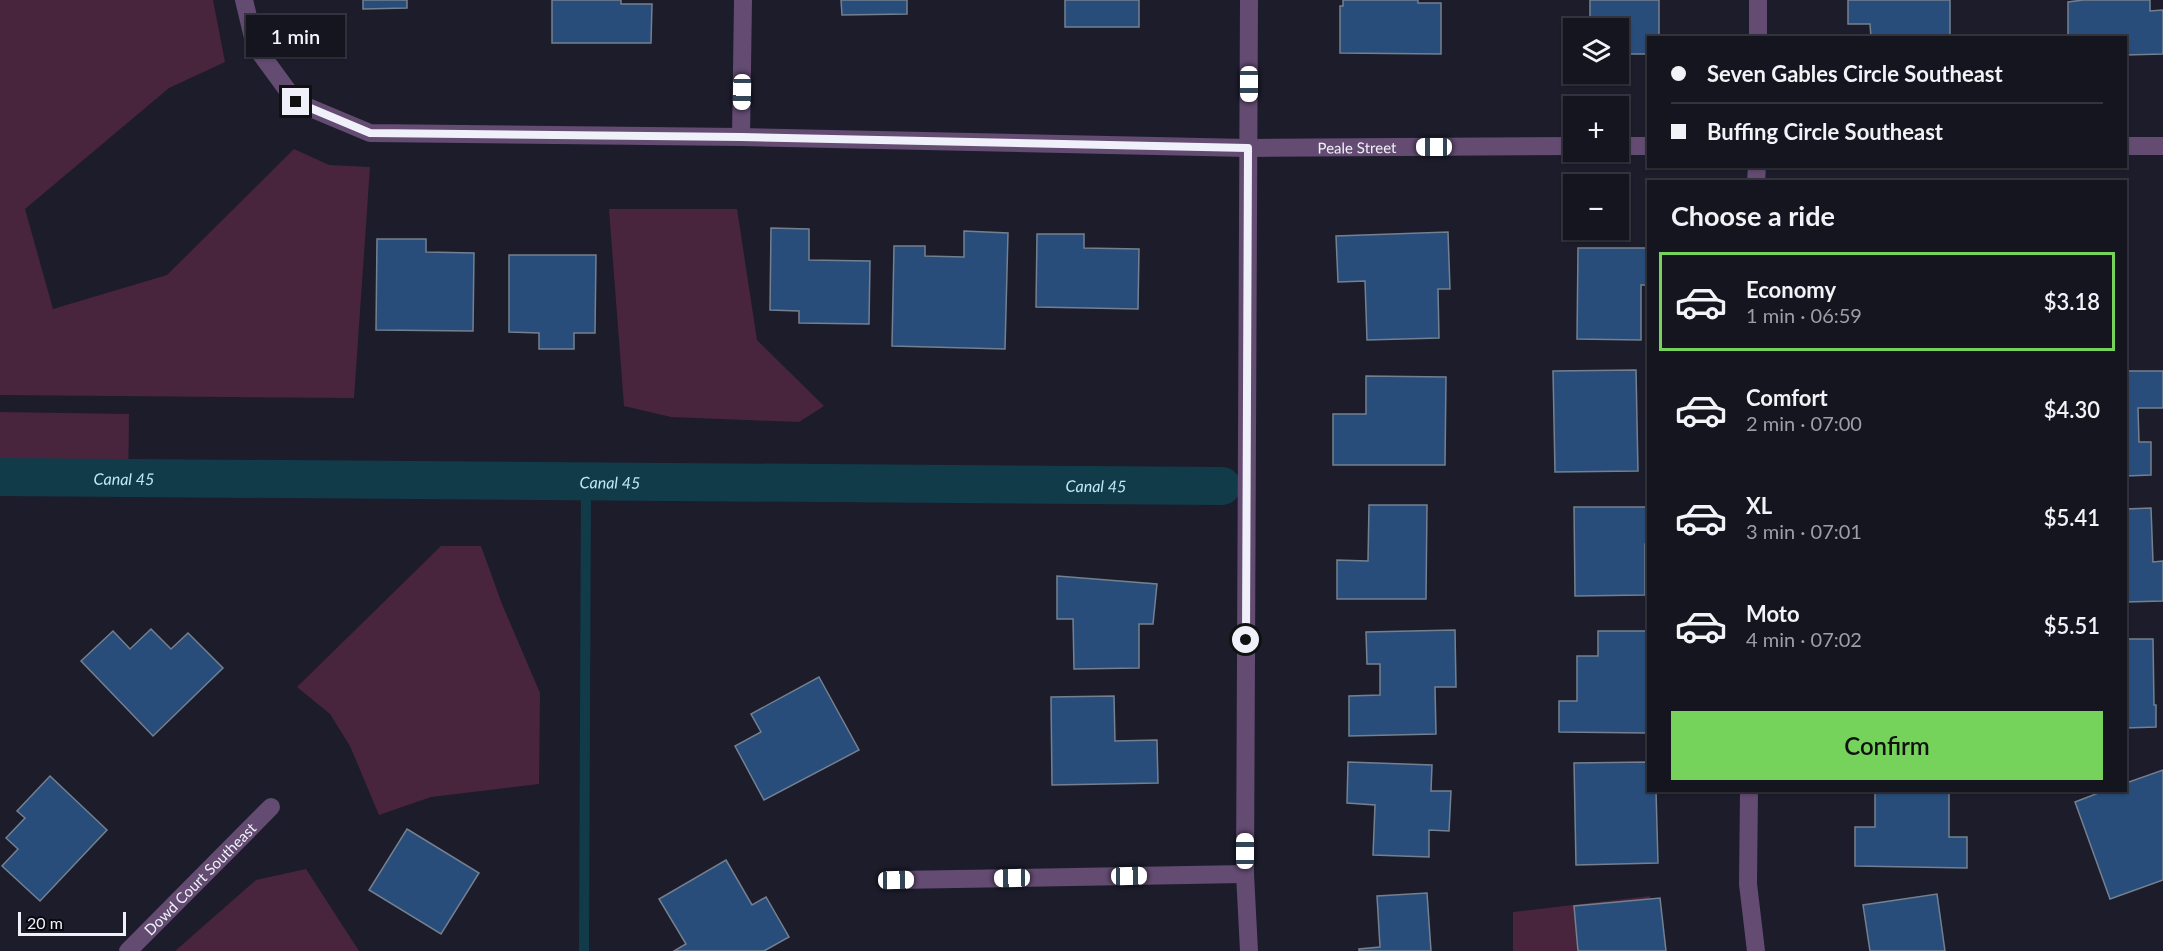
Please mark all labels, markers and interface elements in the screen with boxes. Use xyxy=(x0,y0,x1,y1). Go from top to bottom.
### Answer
callout: 1 min xyxy=(246,15,346,57)
map controls xyxy=(1563,18,1629,240)
button: layers xyxy=(1563,18,1629,84)
text: 1 min xyxy=(271,24,320,48)
text: Seven Gables Circle Southeast xyxy=(1707,60,2003,87)
car xyxy=(1240,66,1258,102)
car xyxy=(733,74,751,110)
route end xyxy=(282,88,309,115)
button: + xyxy=(1563,96,1629,162)
text: Buffing Circle Southeast xyxy=(1707,118,1943,145)
street label: Peale Street xyxy=(1317,138,1397,157)
car xyxy=(1416,138,1452,156)
button: − xyxy=(1563,174,1629,240)
text: Choose a ride xyxy=(1671,199,1835,232)
icon: car xyxy=(1674,275,1728,329)
text: Economy xyxy=(1746,276,1836,303)
text: $3.18 xyxy=(2044,288,2100,315)
text: 1 min · 06:59 xyxy=(1746,303,1862,327)
icon: car xyxy=(1674,383,1728,437)
text: Comfort xyxy=(1746,384,1828,411)
text: $4.30 xyxy=(2044,396,2100,423)
text: 2 min · 07:00 xyxy=(1746,411,1862,435)
water label: Canal 45 xyxy=(94,468,154,488)
water label: Canal 45 xyxy=(580,472,640,491)
water label: Canal 45 xyxy=(1066,475,1126,495)
icon: car xyxy=(1674,491,1728,545)
text: XL xyxy=(1746,492,1772,519)
text: $5.41 xyxy=(2044,504,2100,531)
text: 3 min · 07:01 xyxy=(1746,519,1862,543)
icon: car xyxy=(1674,599,1728,653)
text: Moto xyxy=(1746,600,1800,627)
text: $5.51 xyxy=(2044,612,2100,639)
route start xyxy=(1232,626,1259,653)
text: 4 min · 07:02 xyxy=(1746,627,1862,651)
button: Confirm xyxy=(1671,711,2103,780)
street label: Dowd Court Southeast xyxy=(140,818,260,939)
car xyxy=(1236,833,1254,869)
car xyxy=(1111,867,1147,885)
car xyxy=(994,869,1030,887)
car xyxy=(878,871,914,889)
scale bar xyxy=(18,909,126,936)
text: 20 m xyxy=(27,913,63,932)

